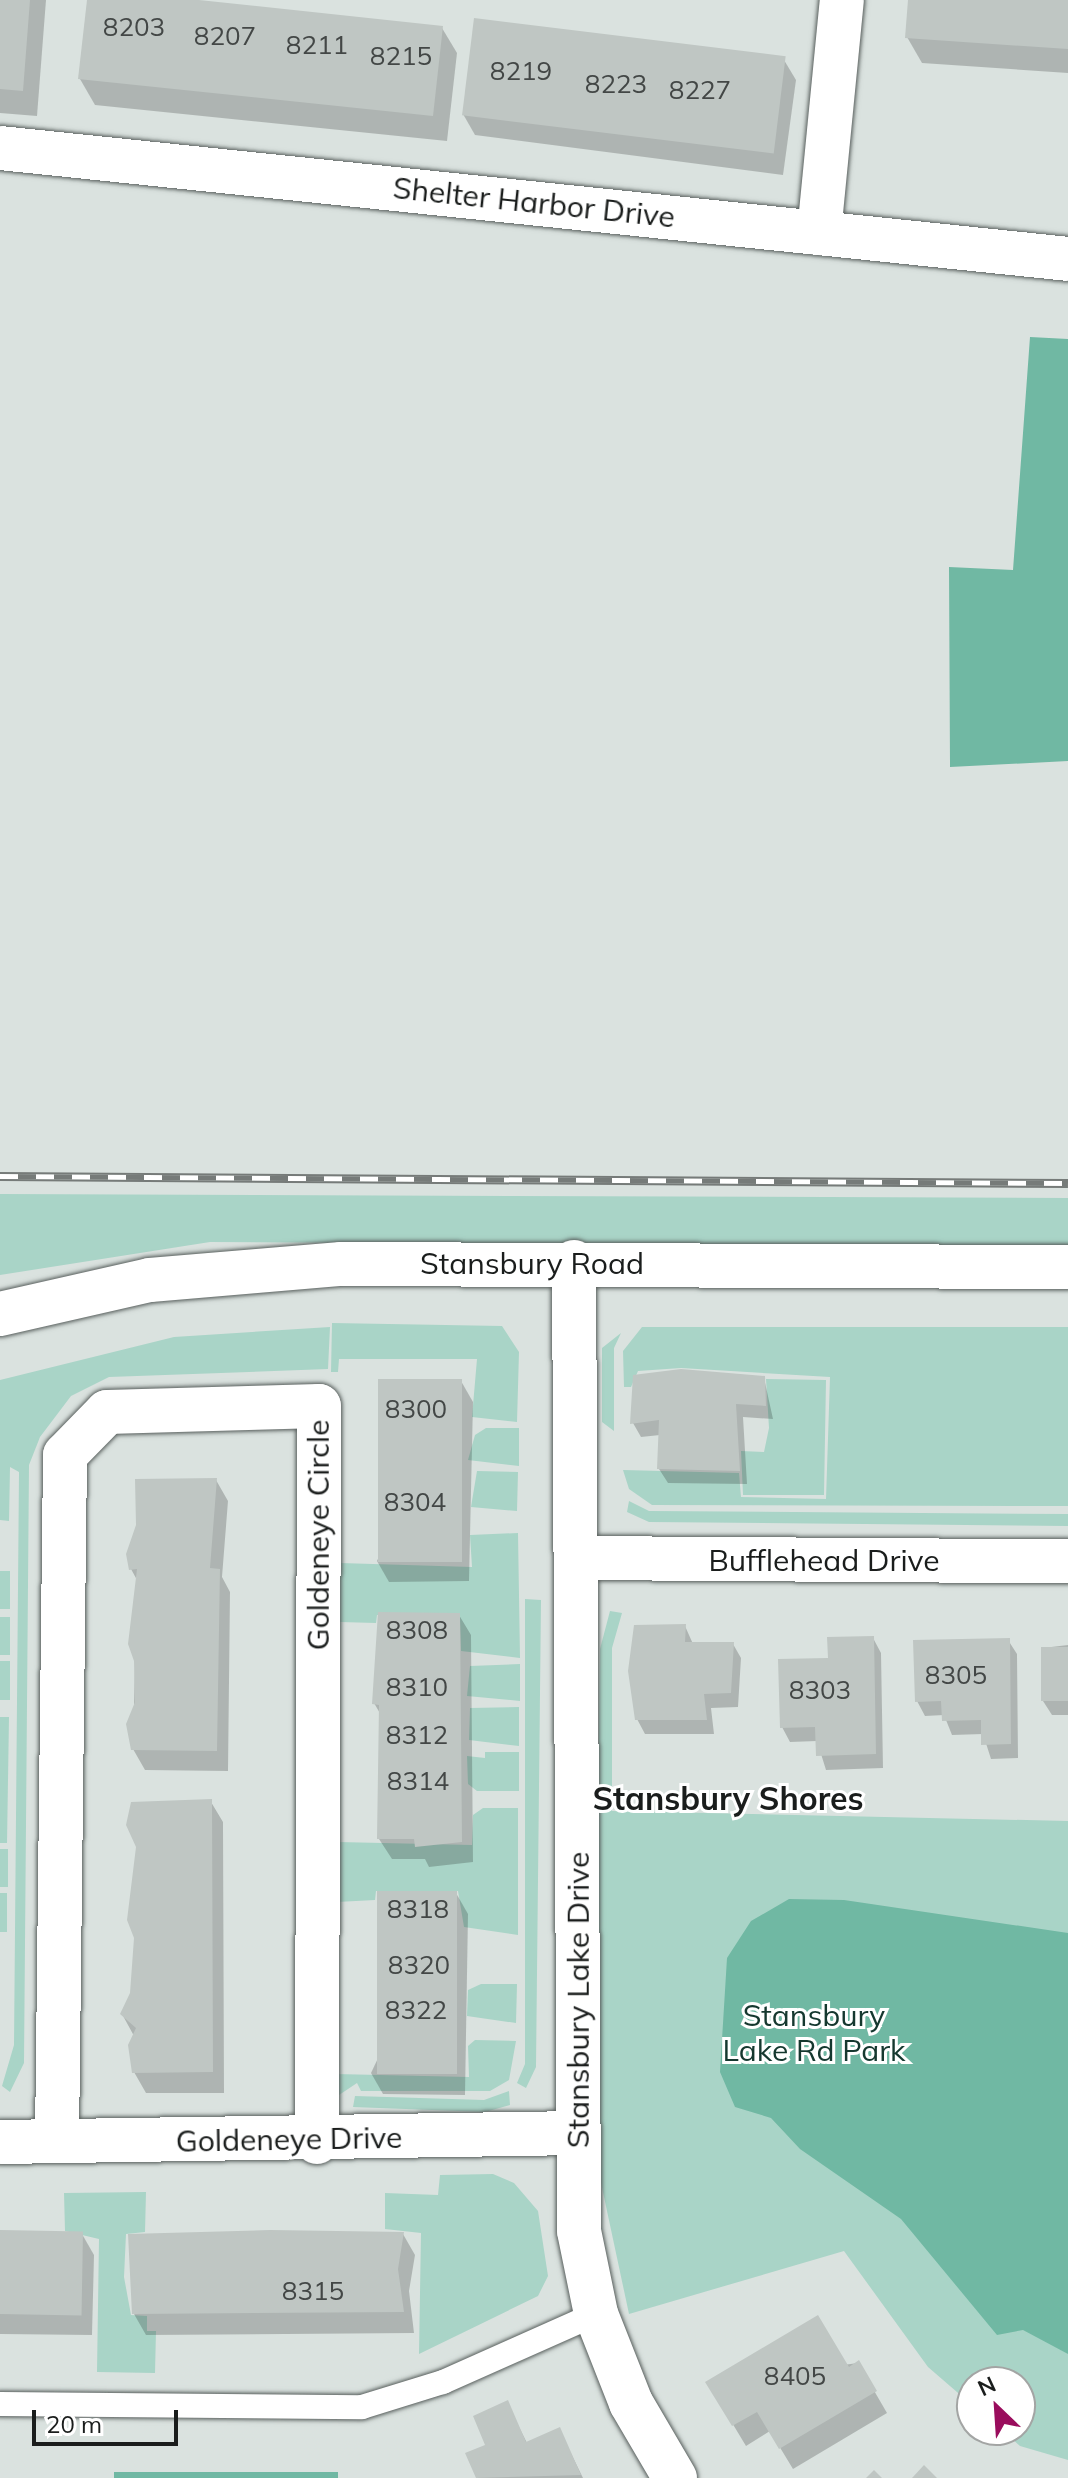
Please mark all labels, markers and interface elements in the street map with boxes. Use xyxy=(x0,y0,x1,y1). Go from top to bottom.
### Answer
house number: 8203 xyxy=(103,11,165,43)
house number: 8207 xyxy=(194,20,256,52)
house number: 8211 xyxy=(286,29,348,61)
house number: 8215 xyxy=(370,40,432,72)
house number: 8219 xyxy=(490,55,552,87)
house number: 8223 xyxy=(585,68,647,100)
house number: 8227 xyxy=(669,74,731,106)
street label: Shelter Harbor Drive xyxy=(391,169,677,235)
street label: Stansbury Road xyxy=(420,1245,644,1281)
house number: 8300 xyxy=(385,1393,447,1425)
street label: Goldeneye Circle xyxy=(300,1420,336,1650)
house number: 8304 xyxy=(384,1486,446,1518)
street label: Bufflehead Drive xyxy=(708,1542,940,1578)
house number: 8308 xyxy=(386,1614,448,1646)
house number: 8305 xyxy=(925,1659,987,1691)
house number: 8310 xyxy=(386,1671,448,1703)
house number: 8303 xyxy=(789,1674,851,1706)
house number: 8312 xyxy=(386,1719,448,1751)
house number: 8314 xyxy=(387,1765,449,1797)
district label: Stansbury Shores xyxy=(592,1779,864,1817)
street label: Stansbury Lake Drive xyxy=(560,1852,596,2148)
house number: 8318 xyxy=(387,1893,449,1925)
house number: 8320 xyxy=(388,1949,450,1981)
house number: 8322 xyxy=(385,1994,447,2026)
park label: Stansbury Lake Rd Park xyxy=(723,1997,905,2068)
street label: Goldeneye Drive xyxy=(175,2119,403,2159)
house number: 8315 xyxy=(282,2275,344,2307)
house number: 8405 xyxy=(764,2360,826,2392)
north arrow xyxy=(956,2366,1036,2446)
text: N xyxy=(973,2370,1000,2402)
scale bar xyxy=(36,2394,182,2444)
text: 20 m xyxy=(46,2409,102,2439)

